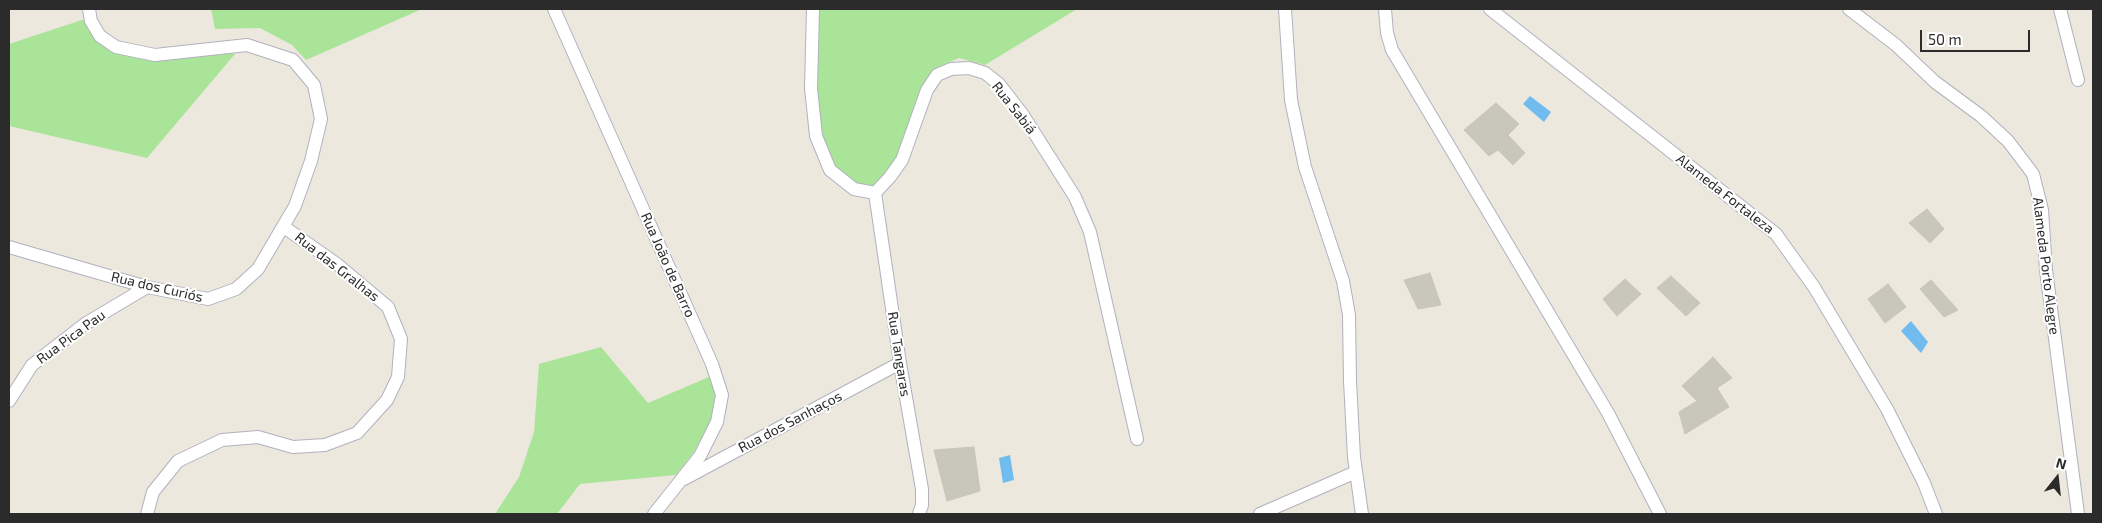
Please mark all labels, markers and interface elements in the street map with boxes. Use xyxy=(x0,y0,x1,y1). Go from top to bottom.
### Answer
scale bar xyxy=(1922,20,2032,52)
text: 50 m xyxy=(1928,30,1962,48)
street label: Rua Sabiá xyxy=(988,78,1040,138)
street label: Alameda Fortaleza xyxy=(1673,151,1777,237)
street label: Alameda Porto Alegre xyxy=(2029,196,2063,336)
street label: Rua João de Barro xyxy=(637,210,699,320)
street label: Rua das Gralhas xyxy=(291,229,383,305)
street label: Rua dos Curiós xyxy=(109,268,205,306)
street label: Rua Pica Pau xyxy=(33,306,109,368)
street label: Rua Tangaras xyxy=(884,310,914,398)
street label: Rua dos Sanhaços xyxy=(735,388,845,456)
north arrow xyxy=(2032,453,2082,503)
text: N xyxy=(2054,454,2068,473)

